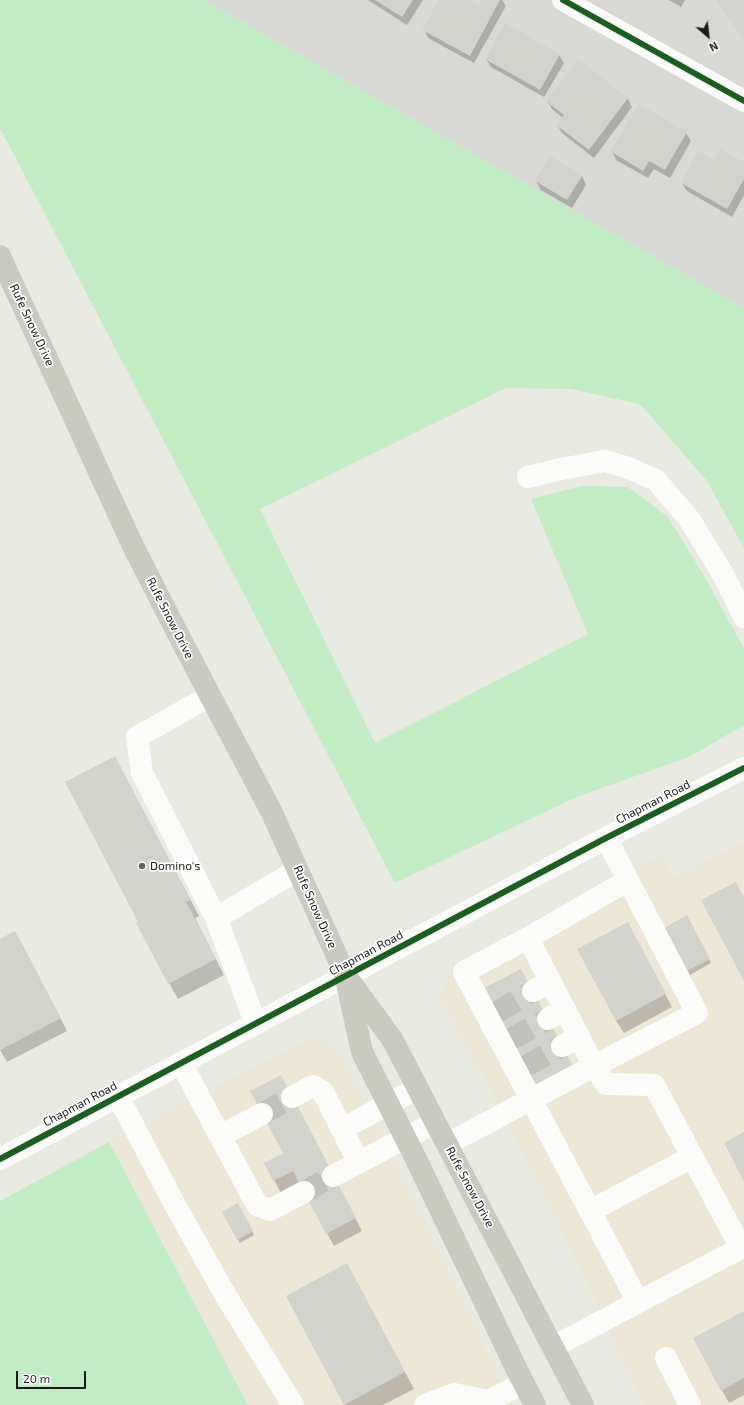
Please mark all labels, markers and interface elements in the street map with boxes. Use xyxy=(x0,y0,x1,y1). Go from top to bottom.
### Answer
north arrow xyxy=(688,16,728,56)
text: N xyxy=(707,39,720,55)
street label: Rufe Snow Drive xyxy=(7,281,57,369)
street label: Rufe Snow Drive xyxy=(143,575,197,661)
street label: Chapman Road xyxy=(613,777,693,827)
place label: Domino's xyxy=(150,859,200,873)
marker: Domino's xyxy=(137,861,147,871)
street label: Rufe Snow Drive xyxy=(290,863,340,951)
street label: Chapman Road xyxy=(327,927,405,979)
street label: Chapman Road xyxy=(41,1078,119,1130)
street label: Rufe Snow Drive xyxy=(443,1144,497,1230)
scale bar xyxy=(18,1363,88,1389)
text: 20 m xyxy=(23,1371,50,1385)

